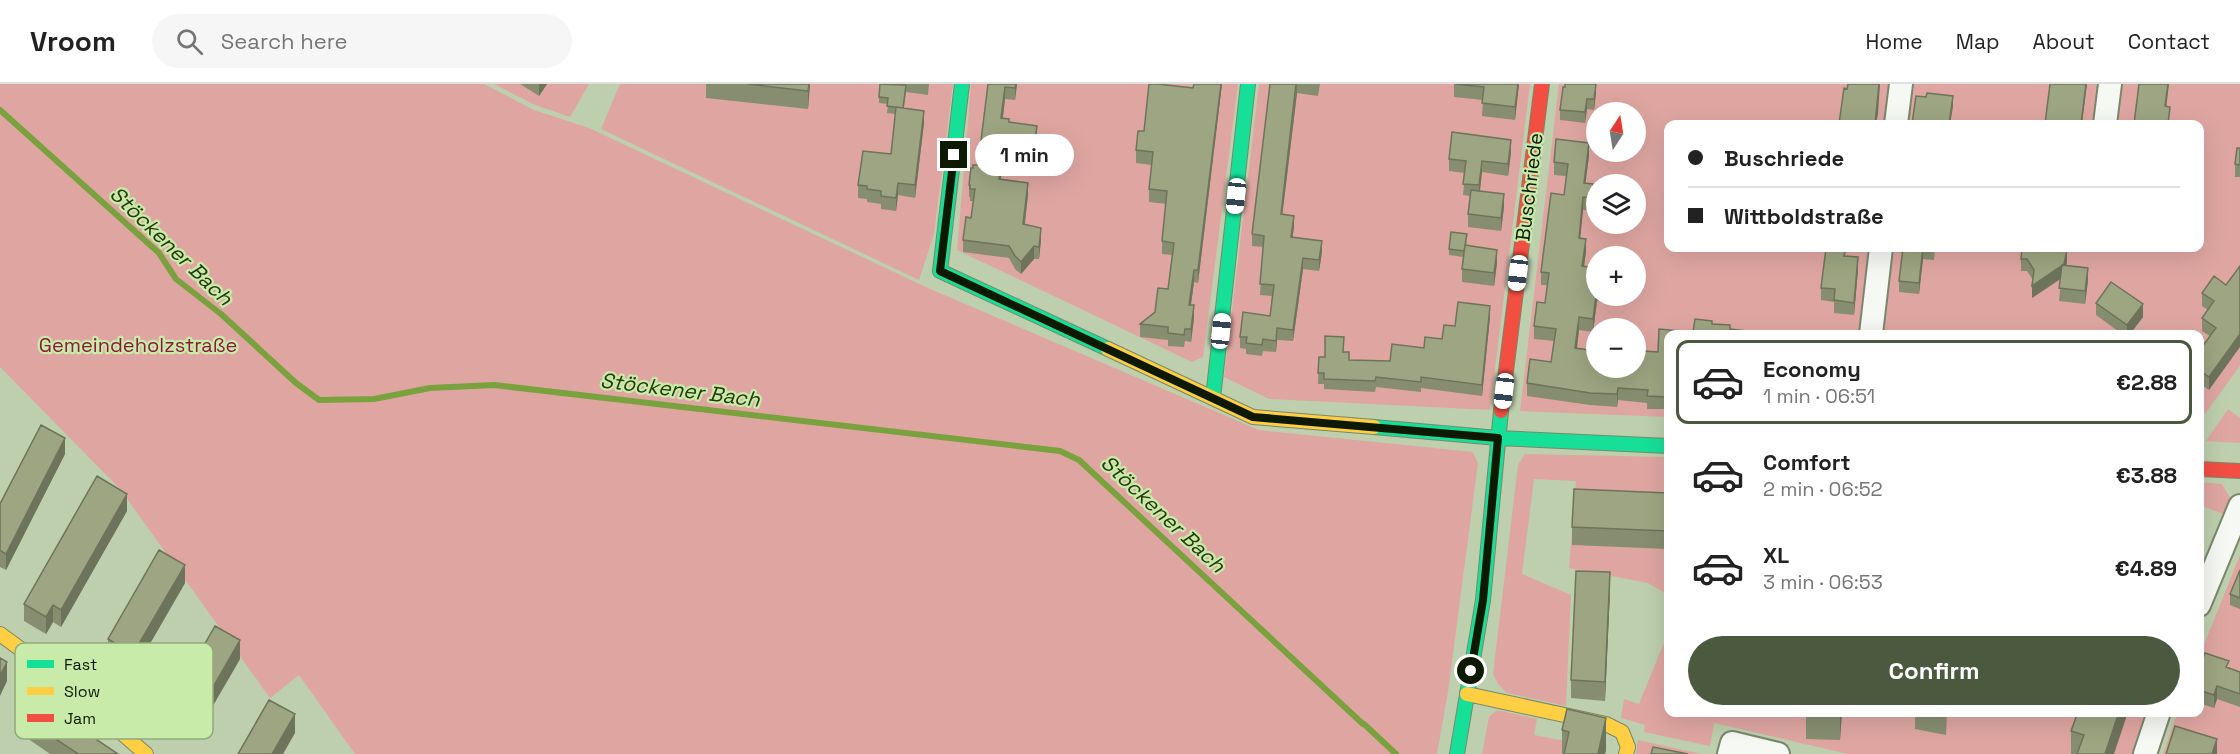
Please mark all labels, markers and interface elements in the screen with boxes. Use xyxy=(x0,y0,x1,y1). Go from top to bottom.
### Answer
search box xyxy=(152,14,572,68)
text: Vroom xyxy=(30,23,116,59)
icon: search xyxy=(173,25,206,58)
text: Search here xyxy=(221,27,348,55)
text: Home xyxy=(1865,28,1923,55)
text: Map xyxy=(1956,28,2000,55)
text: About xyxy=(2033,28,2095,55)
text: Contact xyxy=(2128,28,2210,55)
north arrow xyxy=(1586,102,1646,162)
map controls xyxy=(1586,102,1646,378)
street label: Buschriede xyxy=(1509,131,1549,243)
callout: 1 min xyxy=(975,134,1074,176)
route end xyxy=(940,141,967,168)
text: 1 min xyxy=(1000,142,1049,168)
text: Buschriede xyxy=(1724,144,1844,172)
button: layers xyxy=(1586,174,1646,234)
car xyxy=(1225,177,1247,215)
water label: Stöckener Bach xyxy=(104,180,239,312)
text: Wittboldstraße xyxy=(1724,202,1884,230)
button: + xyxy=(1586,246,1646,306)
car xyxy=(1507,254,1529,292)
car xyxy=(1210,312,1232,350)
button: − xyxy=(1586,318,1646,378)
park label: Gemeindeholzstraße xyxy=(39,332,237,358)
icon: car xyxy=(1691,355,1745,409)
text: Economy xyxy=(1763,355,1861,383)
water label: Stöckener Bach xyxy=(599,366,763,413)
text: €2.88 xyxy=(2116,368,2177,396)
car xyxy=(1493,372,1515,410)
text: 1 min · 06:51 xyxy=(1763,383,1875,409)
icon: car xyxy=(1691,448,1745,502)
text: Comfort xyxy=(1763,448,1851,476)
water label: Stöckener Bach xyxy=(1095,449,1232,579)
text: €3.88 xyxy=(2116,461,2177,489)
text: 2 min · 06:52 xyxy=(1763,476,1883,502)
icon: car xyxy=(1691,541,1745,595)
text: XL xyxy=(1763,541,1789,569)
text: €4.89 xyxy=(2115,554,2177,582)
text: 3 min · 06:53 xyxy=(1763,569,1883,595)
button: Confirm xyxy=(1688,636,2180,705)
legend xyxy=(15,643,213,739)
text: Fast xyxy=(64,654,97,675)
route start xyxy=(1457,657,1484,684)
text: Slow xyxy=(64,681,100,702)
text: Jam xyxy=(64,708,96,729)

